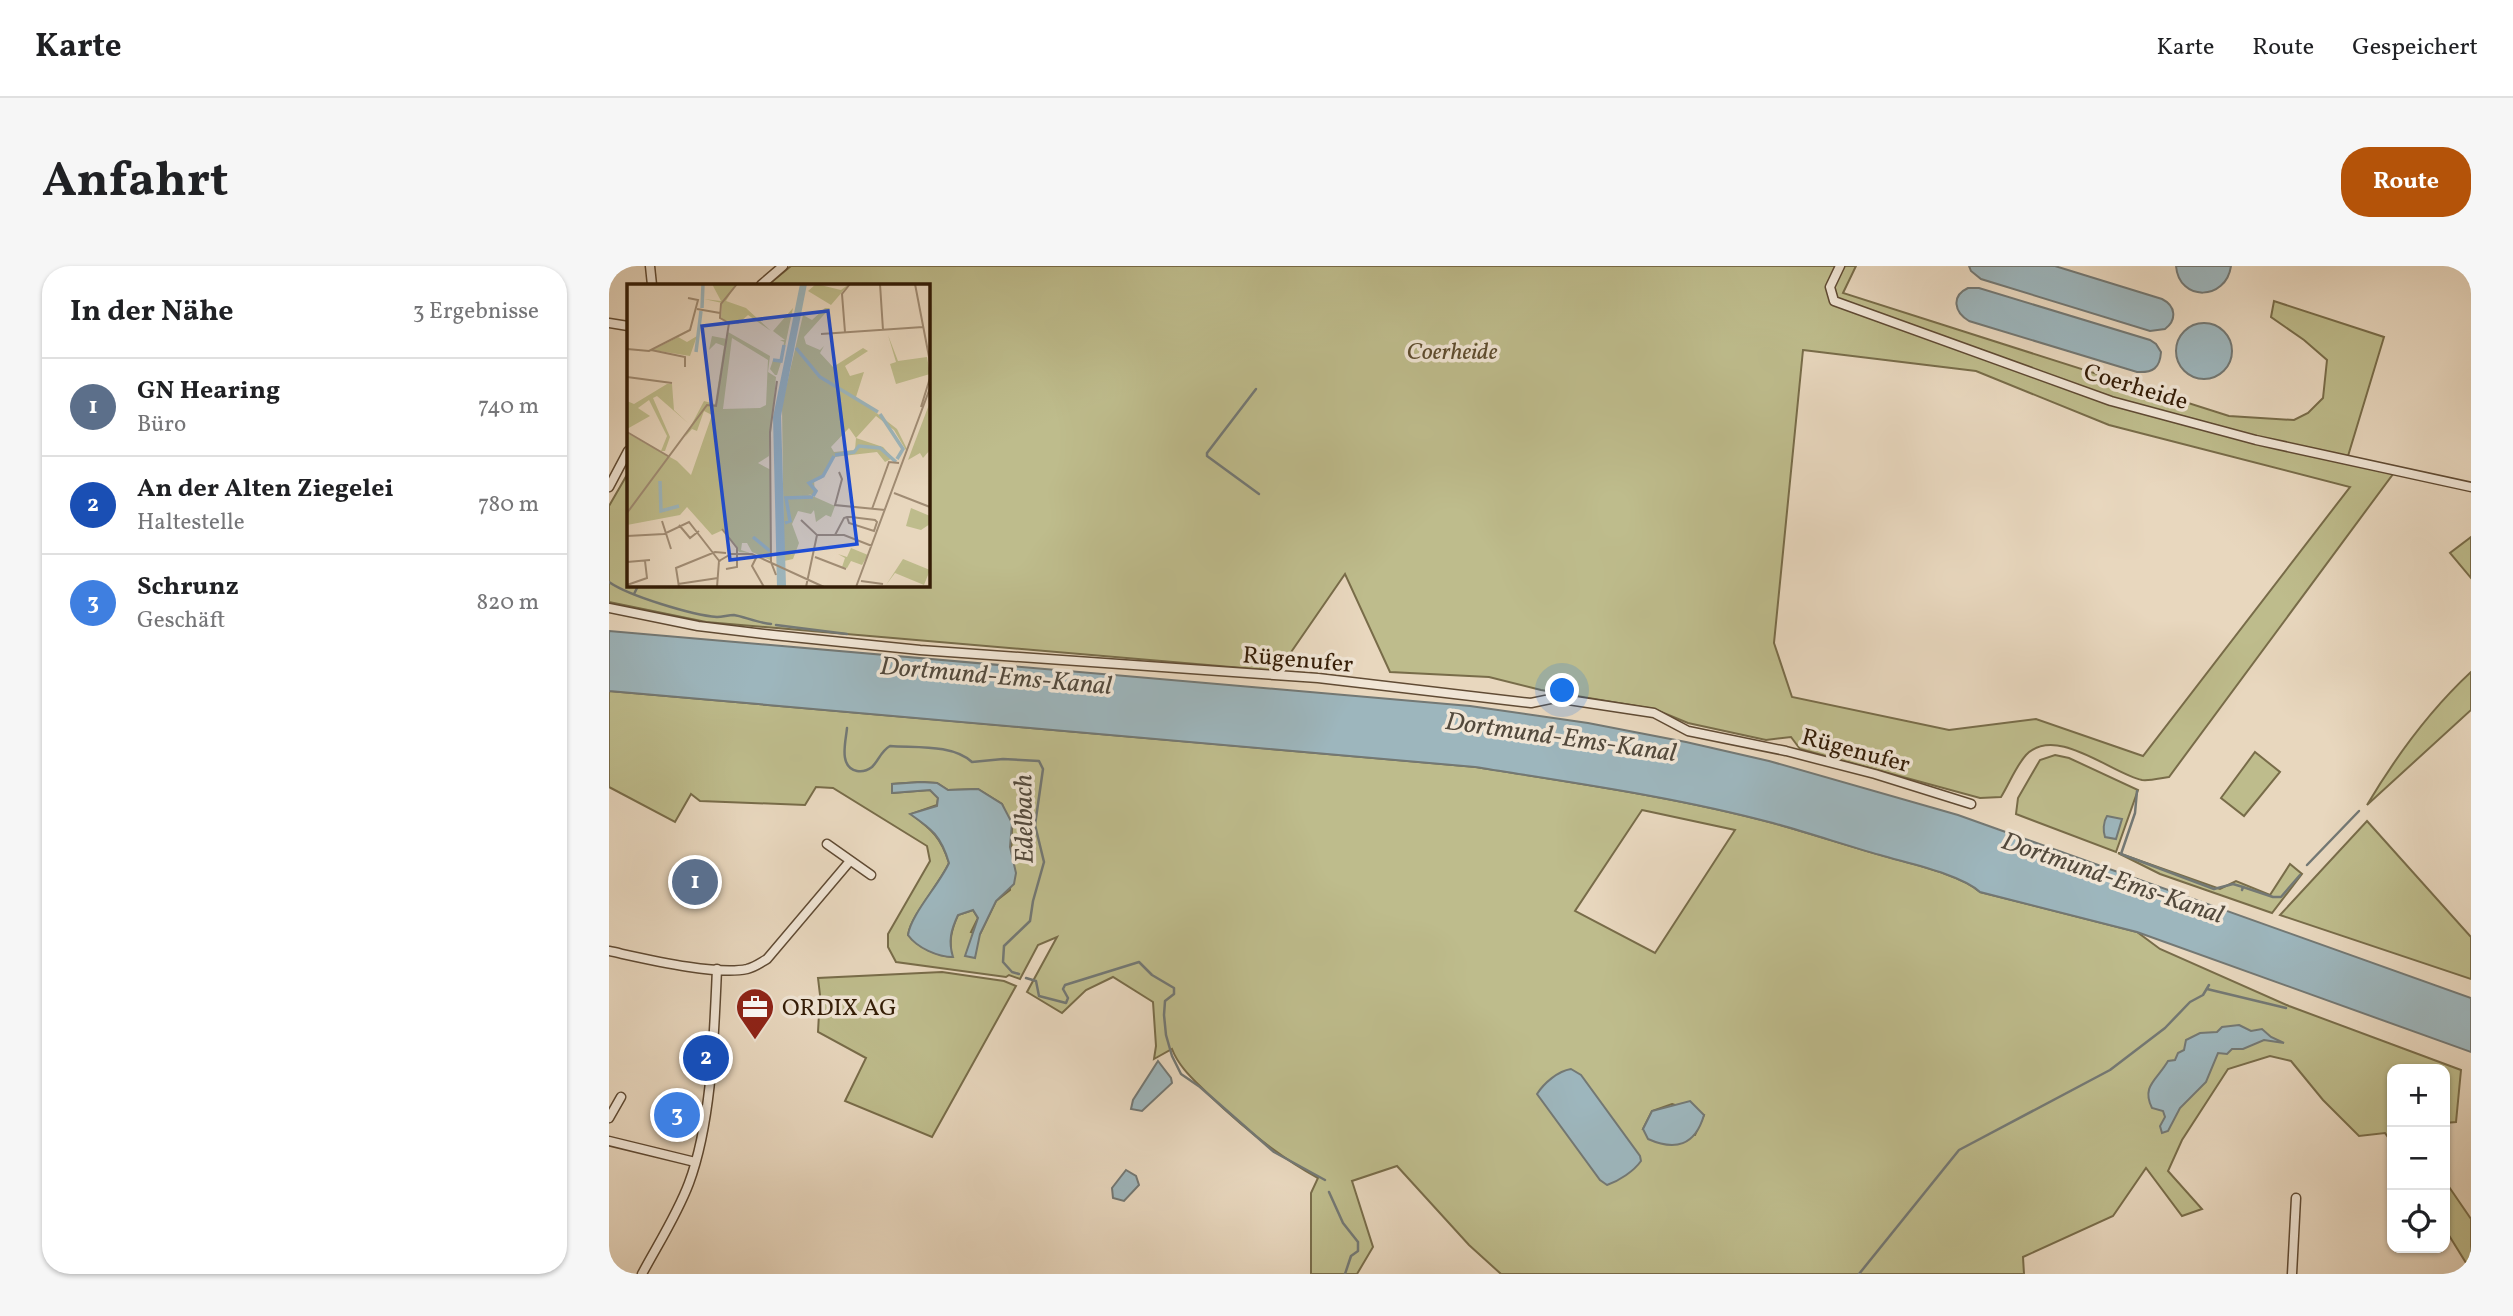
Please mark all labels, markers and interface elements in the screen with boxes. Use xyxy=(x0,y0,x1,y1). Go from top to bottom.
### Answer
text: Karte xyxy=(35,25,122,71)
text: Karte xyxy=(2157,31,2214,65)
text: Route xyxy=(2252,31,2314,65)
text: Gespeichert xyxy=(2352,31,2478,65)
button: Route xyxy=(2341,147,2471,217)
text: Anfahrt xyxy=(42,148,229,217)
inset map xyxy=(627,284,929,586)
text: In der Nähe xyxy=(70,291,234,333)
text: 3 Ergebnisse xyxy=(413,296,539,328)
park label: Coerheide xyxy=(1407,336,1498,370)
street label: Coerheide xyxy=(2079,356,2192,420)
text: GN Hearing xyxy=(137,373,280,409)
text: 1 xyxy=(88,391,98,423)
text: 740 m xyxy=(478,391,539,423)
text: Büro xyxy=(137,409,186,441)
text: An der Alten Ziegelei xyxy=(137,471,394,507)
text: 2 xyxy=(87,489,99,521)
text: 780 m xyxy=(478,489,539,521)
text: Haltestelle xyxy=(137,507,245,539)
text: Schrunz xyxy=(137,569,239,605)
text: 3 xyxy=(87,587,99,619)
text: 820 m xyxy=(476,587,539,619)
text: Geschäft xyxy=(137,605,225,637)
street label: Rügenufer xyxy=(1241,639,1355,683)
water label: Dortmund-Ems-Kanal xyxy=(878,649,1114,705)
your location xyxy=(1545,673,1579,707)
water label: Dortmund-Ems-Kanal xyxy=(1443,704,1679,772)
street label: Rügenufer xyxy=(1797,721,1914,783)
water label: Edelbach xyxy=(1006,774,1044,864)
water label: Dortmund-Ems-Kanal xyxy=(1996,824,2229,934)
pin: 1 xyxy=(672,856,718,908)
office icon: ORDIX AG xyxy=(734,986,776,1041)
place label: ORDIX AG xyxy=(782,992,897,1026)
pin: 2 xyxy=(683,1032,729,1084)
map controls xyxy=(2387,1064,2450,1253)
button: + xyxy=(2387,1064,2450,1127)
pin: 3 xyxy=(654,1089,700,1141)
button: − xyxy=(2387,1127,2450,1190)
button: locate xyxy=(2387,1190,2450,1253)

